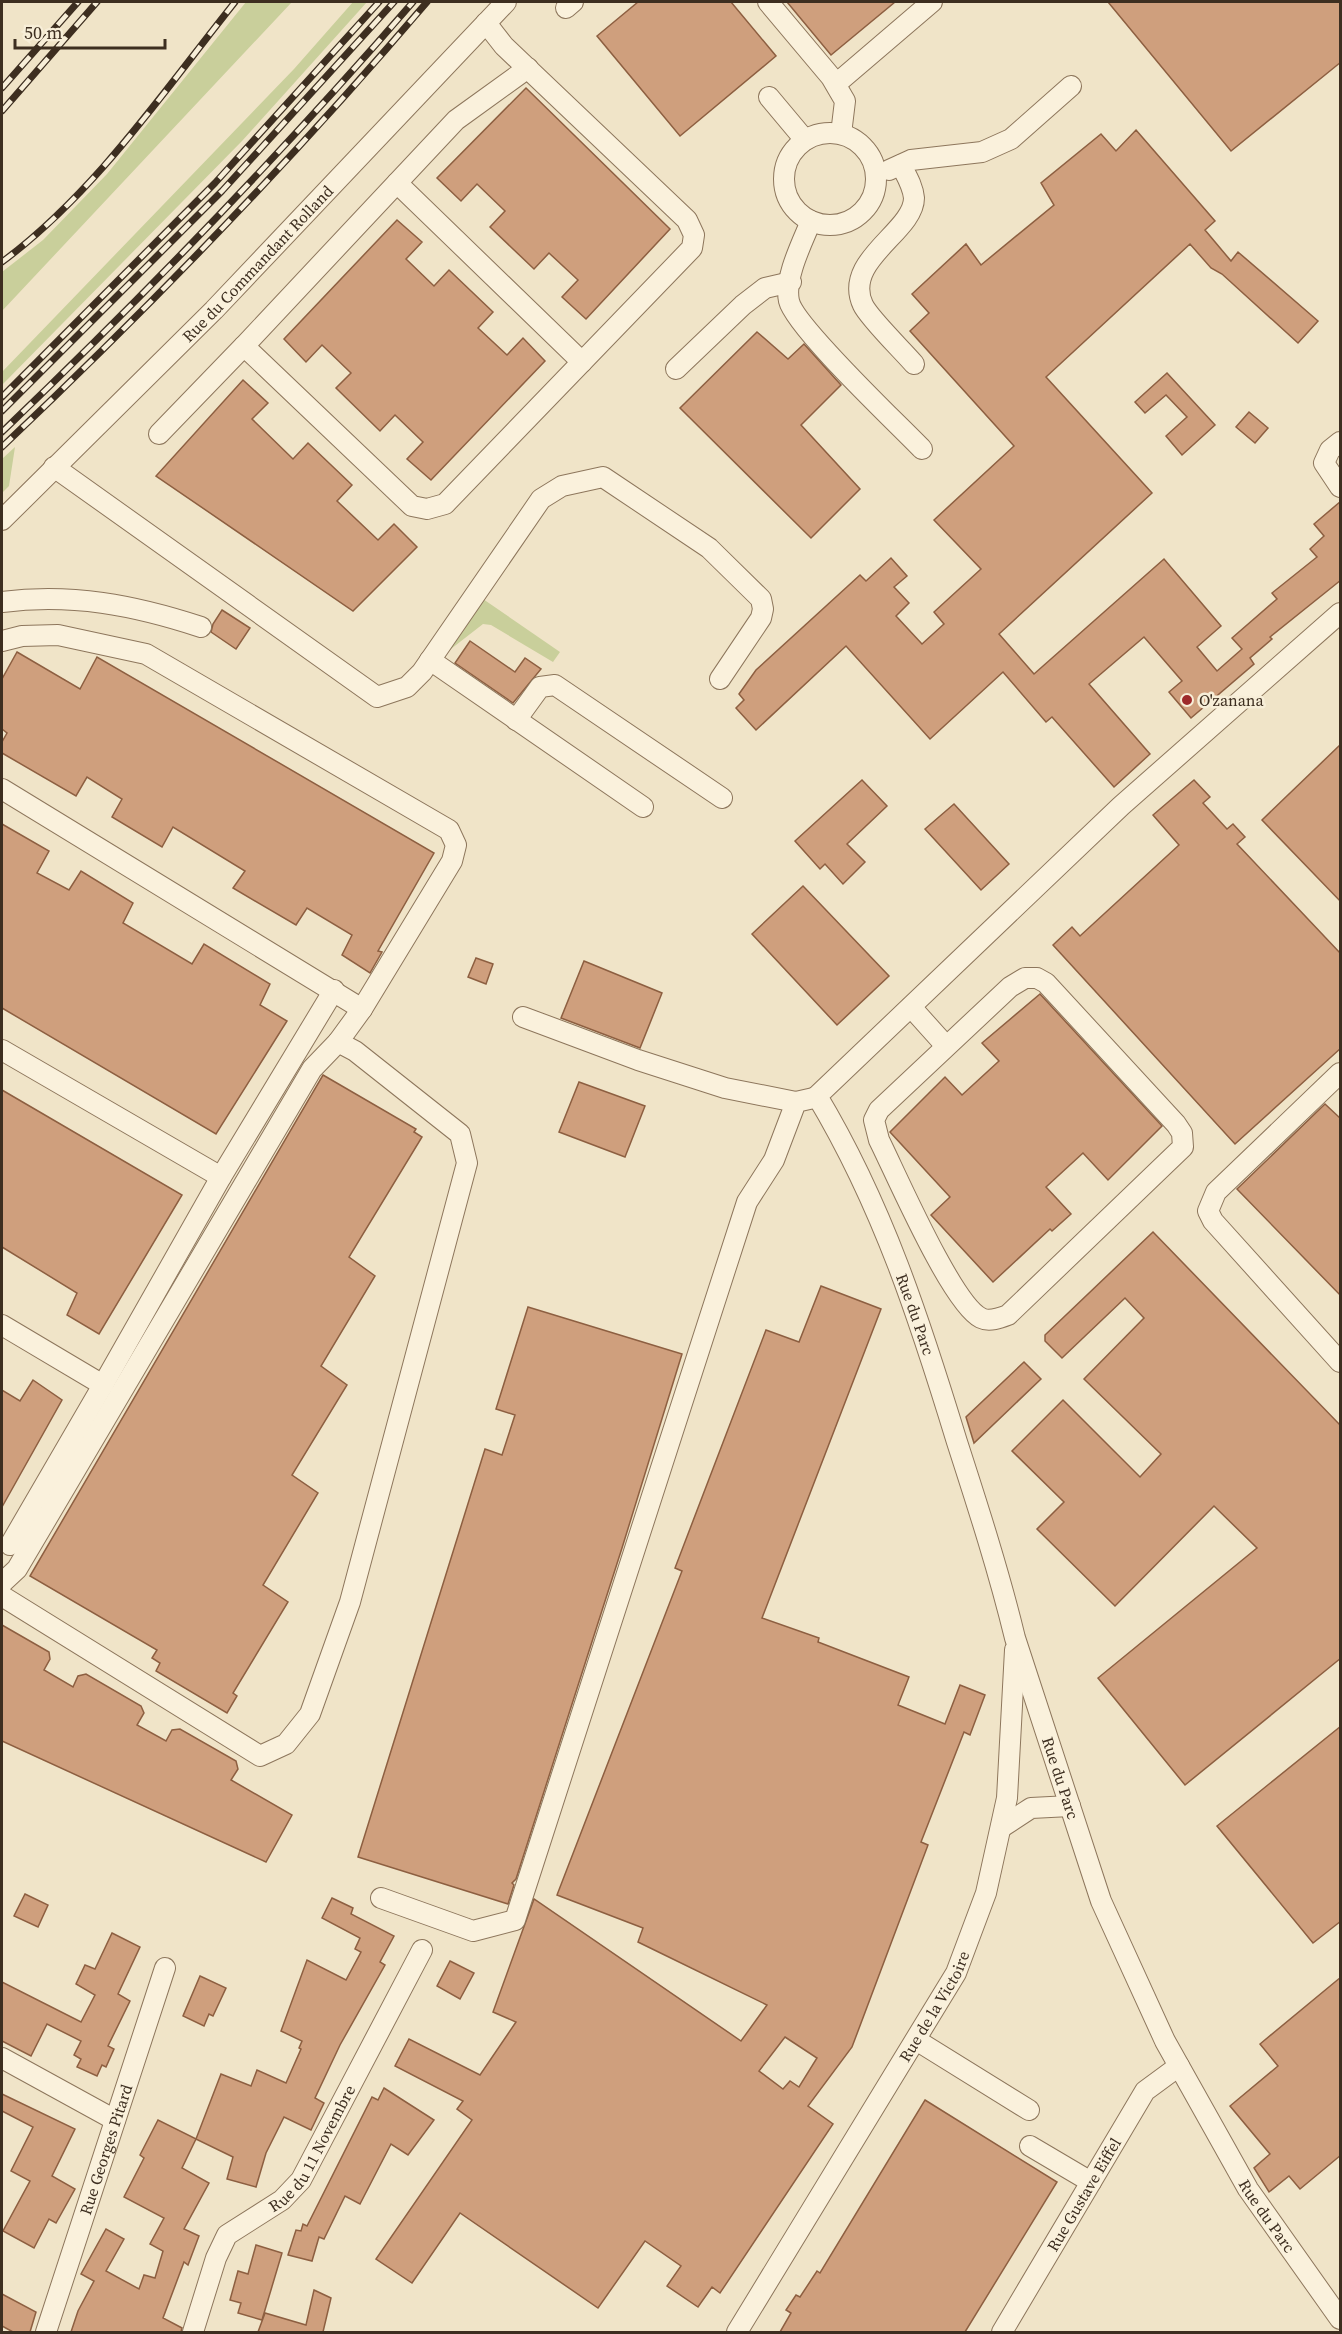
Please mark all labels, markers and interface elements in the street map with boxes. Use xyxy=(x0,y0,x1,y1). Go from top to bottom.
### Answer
scale bar xyxy=(15,12,165,50)
text: 50 m xyxy=(24,20,62,45)
street label: Rue du Commandant Rolland xyxy=(177,180,338,347)
place label: O'zanana xyxy=(1199,689,1264,711)
marker: O'zanana xyxy=(1180,693,1194,707)
street label: Rue du Parc xyxy=(891,1270,940,1358)
street label: Rue du Parc xyxy=(1037,1734,1085,1822)
street label: Rue de la Victoire xyxy=(894,1948,974,2066)
street label: Rue Georges Pitard xyxy=(74,2081,137,2218)
street label: Rue du 11 Novembre xyxy=(264,2081,360,2217)
street label: Rue Gustave Eiffel xyxy=(1041,2133,1126,2255)
street label: Rue du Parc xyxy=(1234,2175,1301,2257)

